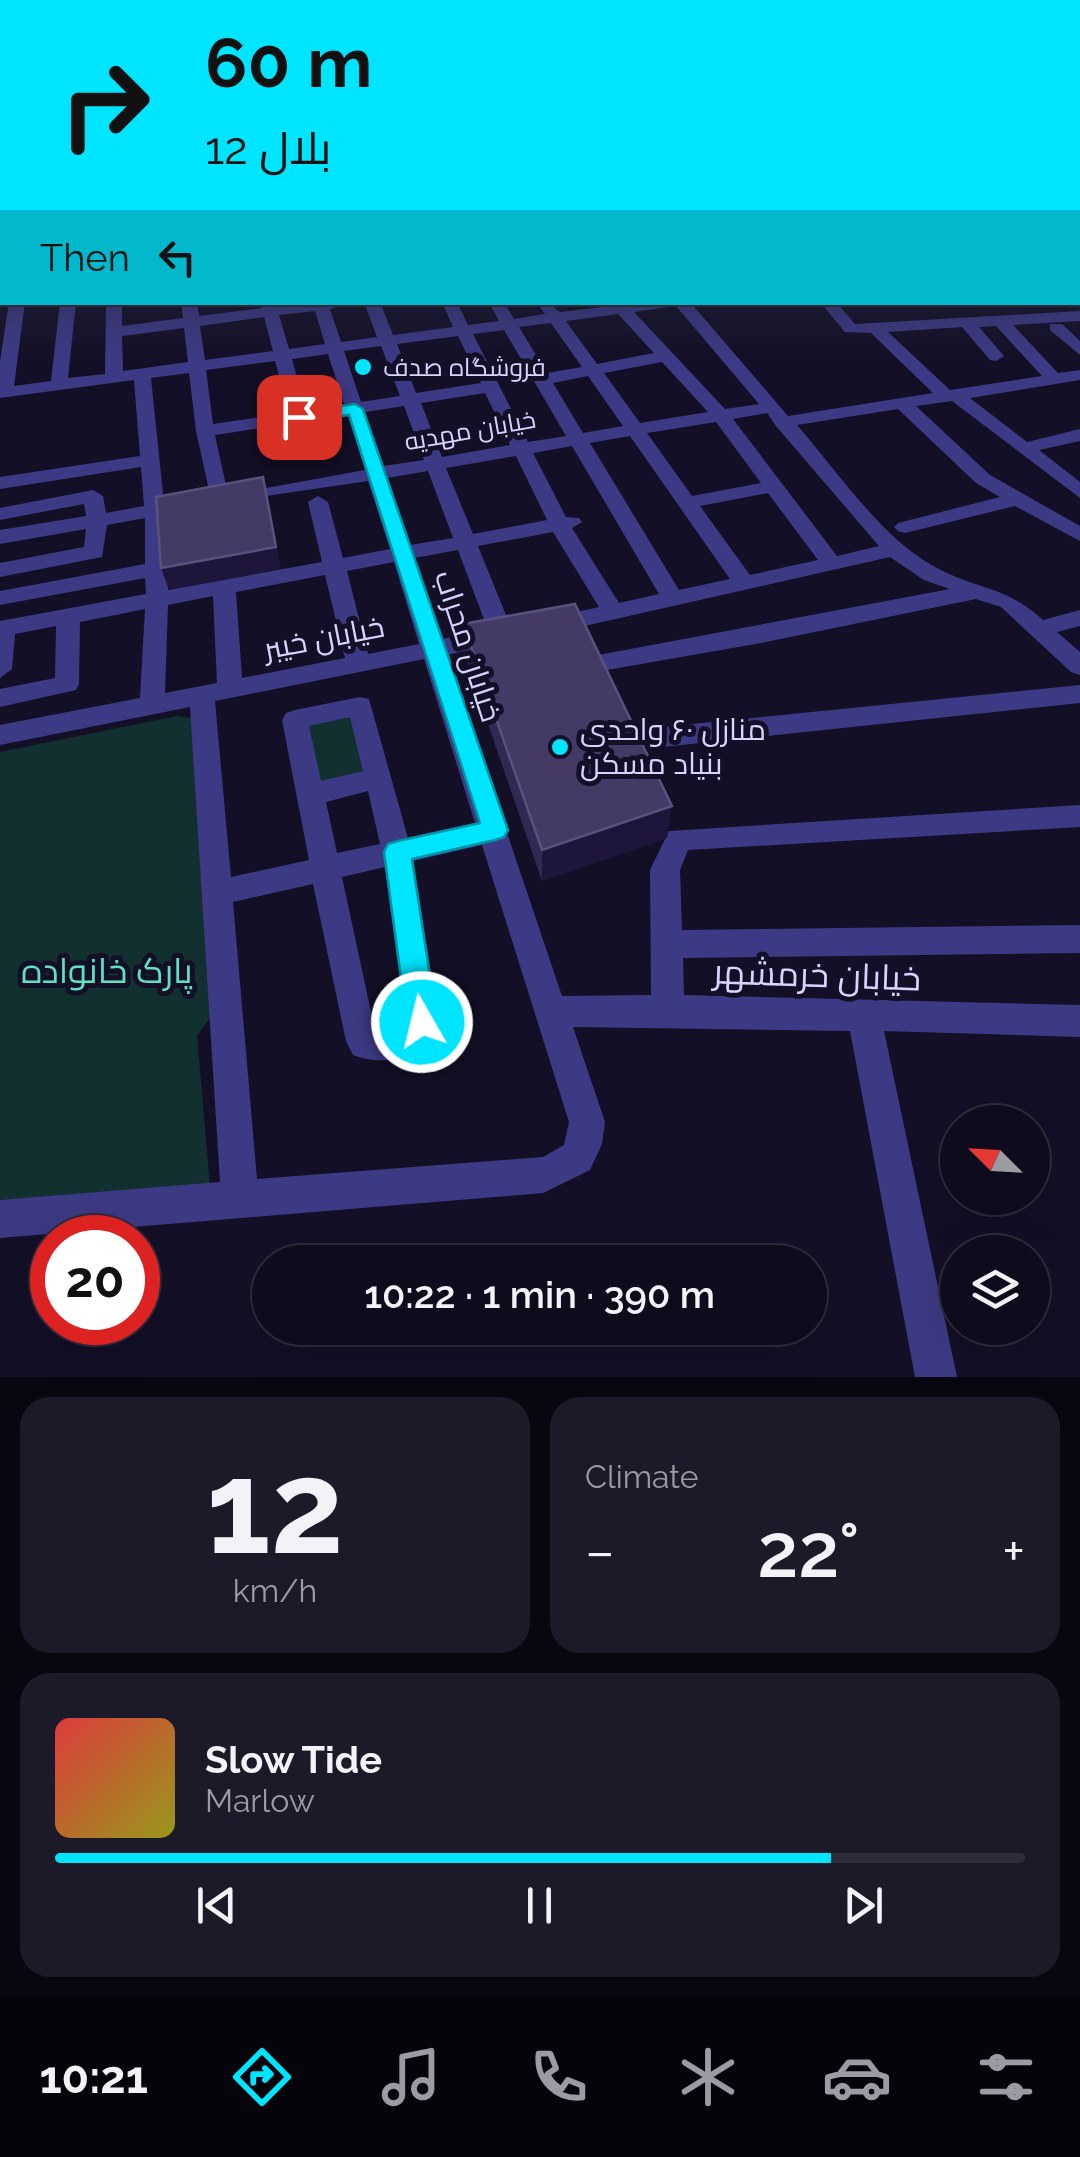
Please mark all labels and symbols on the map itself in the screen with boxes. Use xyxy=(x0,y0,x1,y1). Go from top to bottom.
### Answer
place label: فروشگاه صدف xyxy=(383,352,546,382)
marker: فروشگاه صدف xyxy=(352,356,374,378)
pin xyxy=(257,375,342,460)
street label: خیابان مهدیه xyxy=(402,404,538,456)
street label: خیابان محراب xyxy=(428,566,509,726)
street label: خیابان خیبر xyxy=(259,609,387,667)
place label: منازل ۶۰ واحدی بنیاد مسکن xyxy=(580,712,766,782)
marker: منازل ۶۰ واحدی بنیاد مسکن xyxy=(549,736,571,758)
park label: پارک خانواده xyxy=(21,950,193,994)
street label: خیابان خرمشهر xyxy=(710,950,922,1000)
position arrow xyxy=(370,970,474,1074)
north arrow xyxy=(940,1105,1050,1215)
speed limit sign: 20 xyxy=(30,1215,160,1345)

